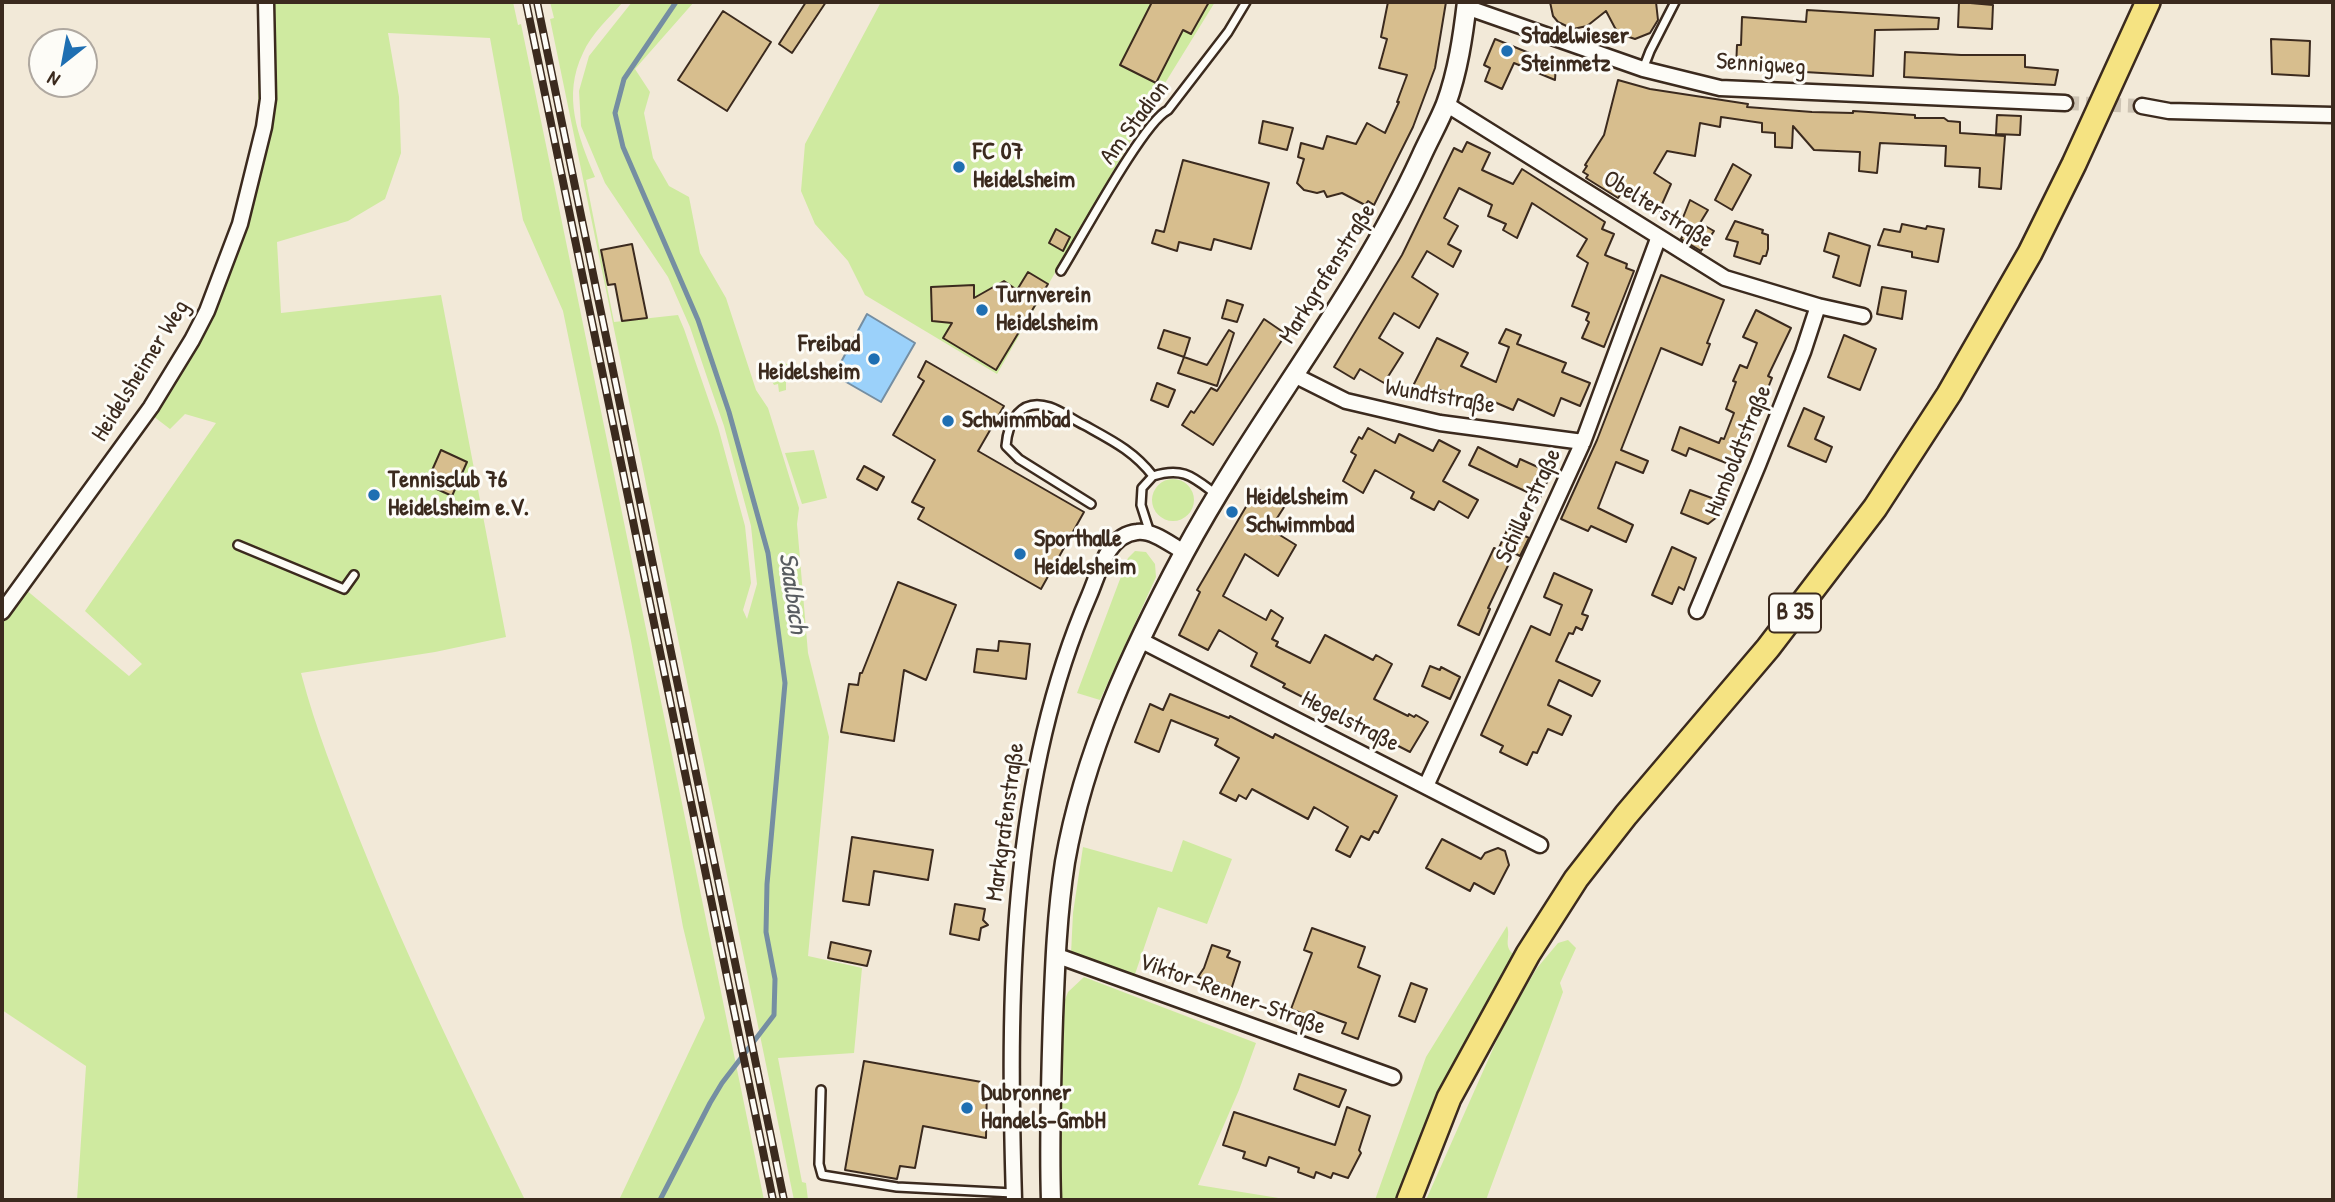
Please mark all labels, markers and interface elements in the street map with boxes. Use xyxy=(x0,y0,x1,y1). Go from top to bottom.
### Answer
place label: Stadelwieser Steinmetz xyxy=(1521,23,1629,79)
north arrow xyxy=(28,28,98,98)
marker: Stadelwieser Steinmetz xyxy=(1499,43,1515,59)
street label: Sennigweg xyxy=(1715,48,1807,82)
text: N xyxy=(42,66,64,93)
street label: Am Stadion xyxy=(1094,75,1176,171)
place label: FC 07 Heidelsheim xyxy=(973,139,1075,195)
marker: FC 07 Heidelsheim xyxy=(951,159,967,175)
street label: Obelterstraße xyxy=(1598,165,1718,255)
street label: Markgrafenstraße xyxy=(1273,199,1383,349)
place label: Turnverein Heidelsheim xyxy=(996,282,1098,338)
street label: Heidelsheimer Weg xyxy=(86,295,196,447)
marker: Turnverein Heidelsheim xyxy=(974,302,990,318)
place label: Freibad Heidelsheim xyxy=(758,331,860,387)
marker: Freibad Heidelsheim xyxy=(866,351,882,367)
street label: Wundtstraße xyxy=(1383,373,1497,421)
street label: Humboldtstraße xyxy=(1700,381,1778,521)
place label: Schwimmbad xyxy=(962,407,1070,435)
marker: Schwimmbad xyxy=(940,413,956,429)
street label: Schillerstraße xyxy=(1490,444,1568,568)
place label: Tennisclub 76 Heidelsheim e.V. xyxy=(388,467,529,523)
place label: Heidelsheim Schwimmbad xyxy=(1246,484,1354,540)
marker: Tennisclub 76 Heidelsheim e.V. xyxy=(366,487,382,503)
marker: Heidelsheim Schwimmbad xyxy=(1224,504,1240,520)
place label: Sporthalle Heidelsheim xyxy=(1034,526,1136,582)
marker: Sporthalle Heidelsheim xyxy=(1012,546,1028,562)
water label: Saalbach xyxy=(771,551,813,635)
road number: B 35 xyxy=(1769,594,1821,632)
street label: Hegelstraße xyxy=(1296,685,1404,759)
street label: Markgrafenstraße xyxy=(981,741,1031,903)
street label: Viktor-Renner-Straße xyxy=(1135,948,1329,1042)
place label: Dubronner Handels-GmbH xyxy=(981,1080,1106,1136)
marker: Dubronner Handels-GmbH xyxy=(959,1100,975,1116)

